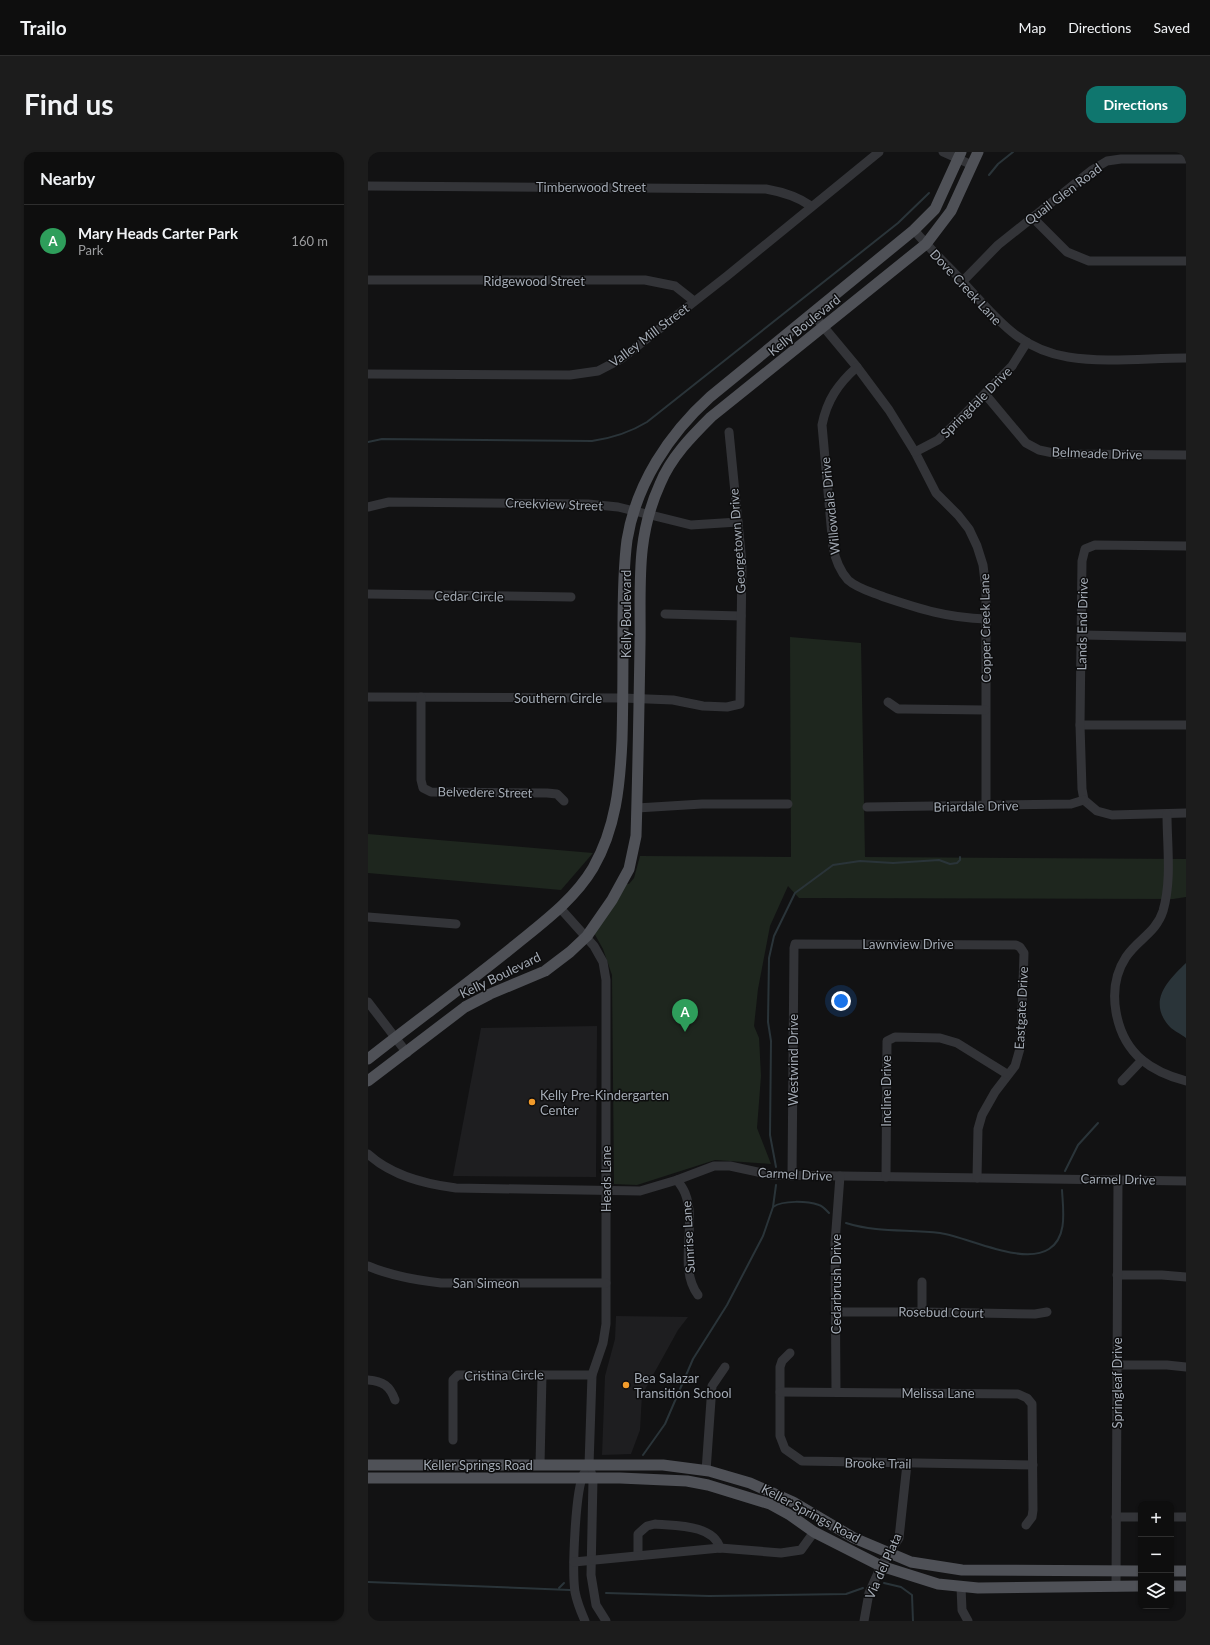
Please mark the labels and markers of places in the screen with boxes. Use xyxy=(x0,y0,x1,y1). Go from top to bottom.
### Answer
pin: A xyxy=(672,999,698,1032)
place label: Kelly Pre-Kindergarten Center xyxy=(540,1087,669,1118)
marker: Kelly Pre-Kindergarten Center xyxy=(527,1097,537,1107)
place label: Bea Salazar Transition School xyxy=(634,1370,732,1401)
marker: Bea Salazar Transition School xyxy=(621,1380,631,1390)

